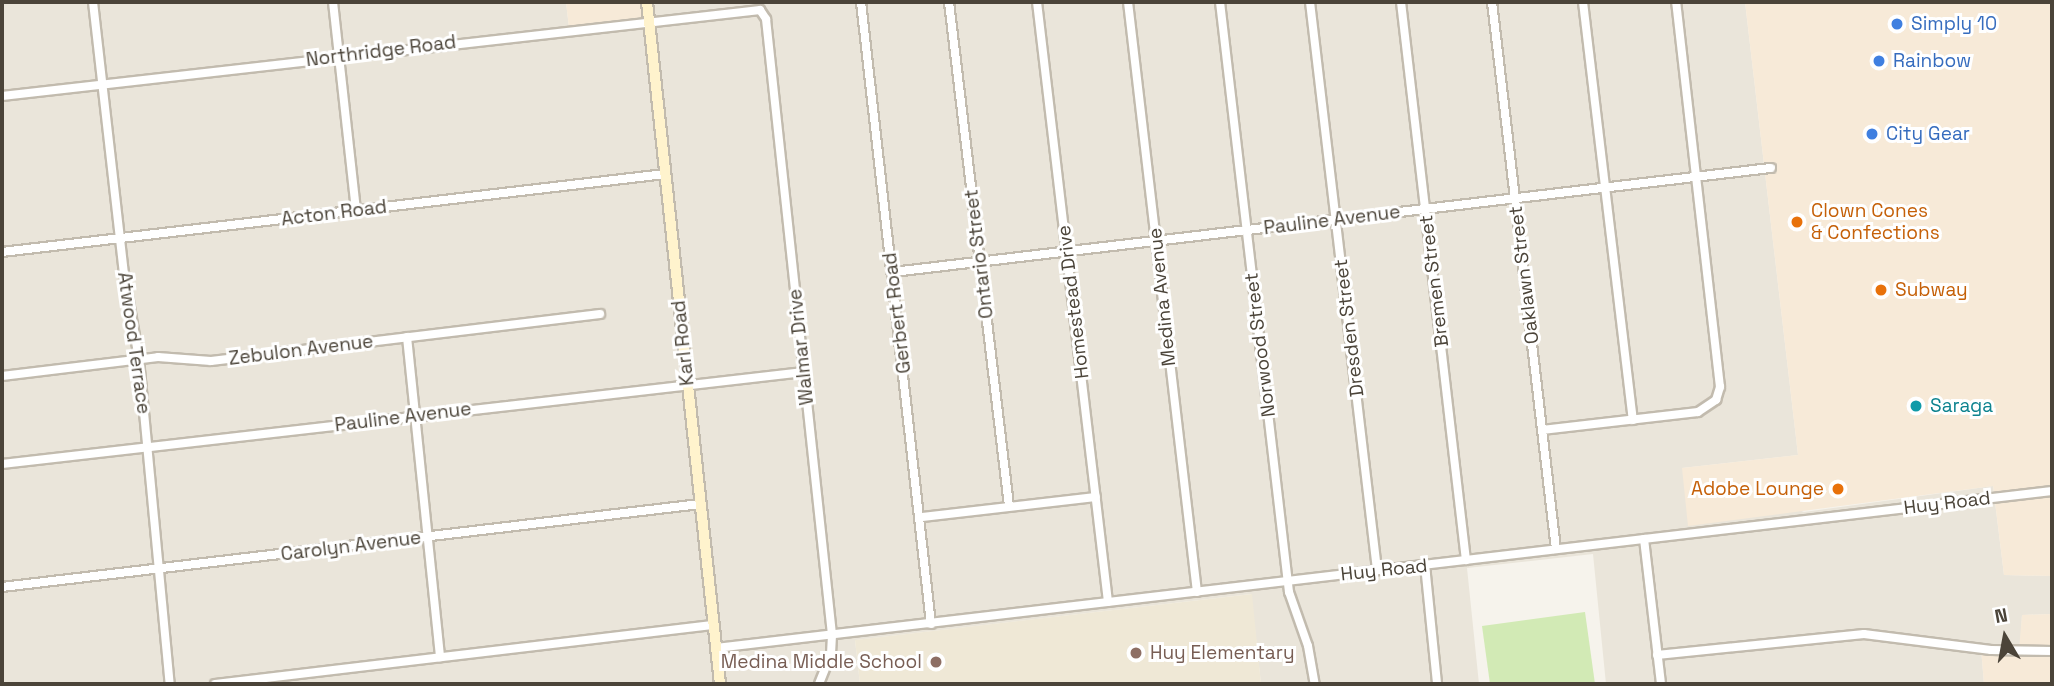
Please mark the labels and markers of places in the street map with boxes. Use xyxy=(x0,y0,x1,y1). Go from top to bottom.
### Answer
place label: Simply 10 xyxy=(1911,13,1997,35)
marker: Simply 10 xyxy=(1889,16,1905,32)
place label: Rainbow xyxy=(1893,50,1971,72)
marker: Rainbow xyxy=(1871,53,1887,69)
place label: City Gear xyxy=(1886,123,1970,145)
marker: City Gear xyxy=(1864,126,1880,142)
place label: Clown Cones & Confections xyxy=(1811,200,1940,244)
marker: Clown Cones & Confections xyxy=(1789,214,1805,230)
place label: Subway xyxy=(1895,279,1968,301)
marker: Subway xyxy=(1873,282,1889,298)
place label: Saraga xyxy=(1930,395,1993,417)
marker: Saraga xyxy=(1908,398,1924,414)
place label: Adobe Lounge xyxy=(1691,478,1824,500)
marker: Adobe Lounge xyxy=(1830,481,1846,497)
place label: Huy Elementary xyxy=(1150,642,1295,664)
marker: Huy Elementary xyxy=(1128,645,1144,661)
place label: Medina Middle School xyxy=(721,651,922,673)
marker: Medina Middle School xyxy=(928,654,944,670)

